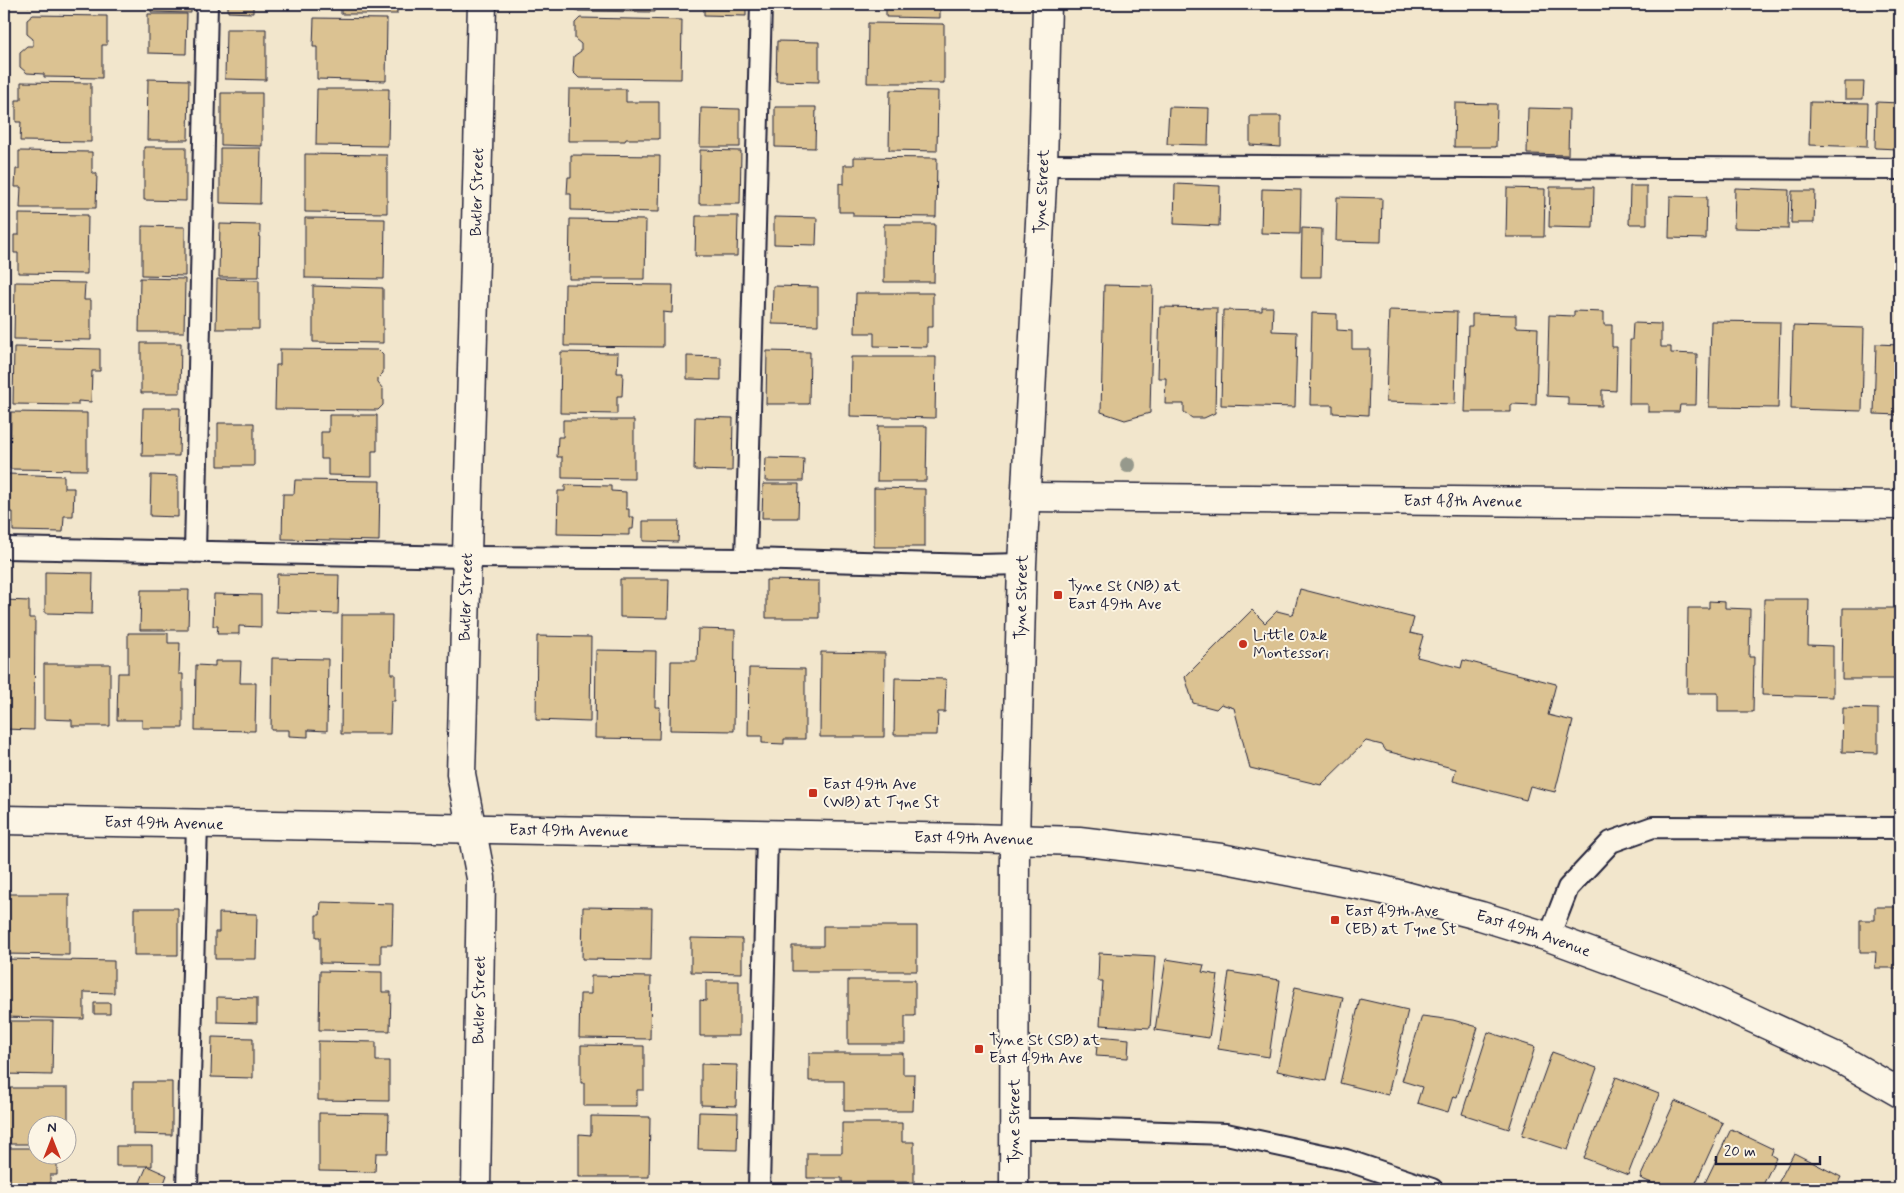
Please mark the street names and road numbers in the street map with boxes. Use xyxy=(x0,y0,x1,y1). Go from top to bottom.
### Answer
street label: Butler Street xyxy=(465,148,489,237)
street label: Tyne Street xyxy=(1029,148,1054,235)
street label: East 48th Avenue xyxy=(1404,490,1523,512)
street label: Butler Street xyxy=(454,553,478,641)
street label: Tyne Street xyxy=(1010,553,1033,640)
street label: East 49th Avenue xyxy=(104,811,224,835)
street label: East 49th Avenue xyxy=(509,819,629,842)
street label: East 49th Avenue xyxy=(914,826,1034,850)
street label: East 49th Avenue xyxy=(1474,905,1594,962)
street label: Butler Street xyxy=(468,956,490,1044)
street label: Tyne Street xyxy=(1004,1078,1025,1164)

